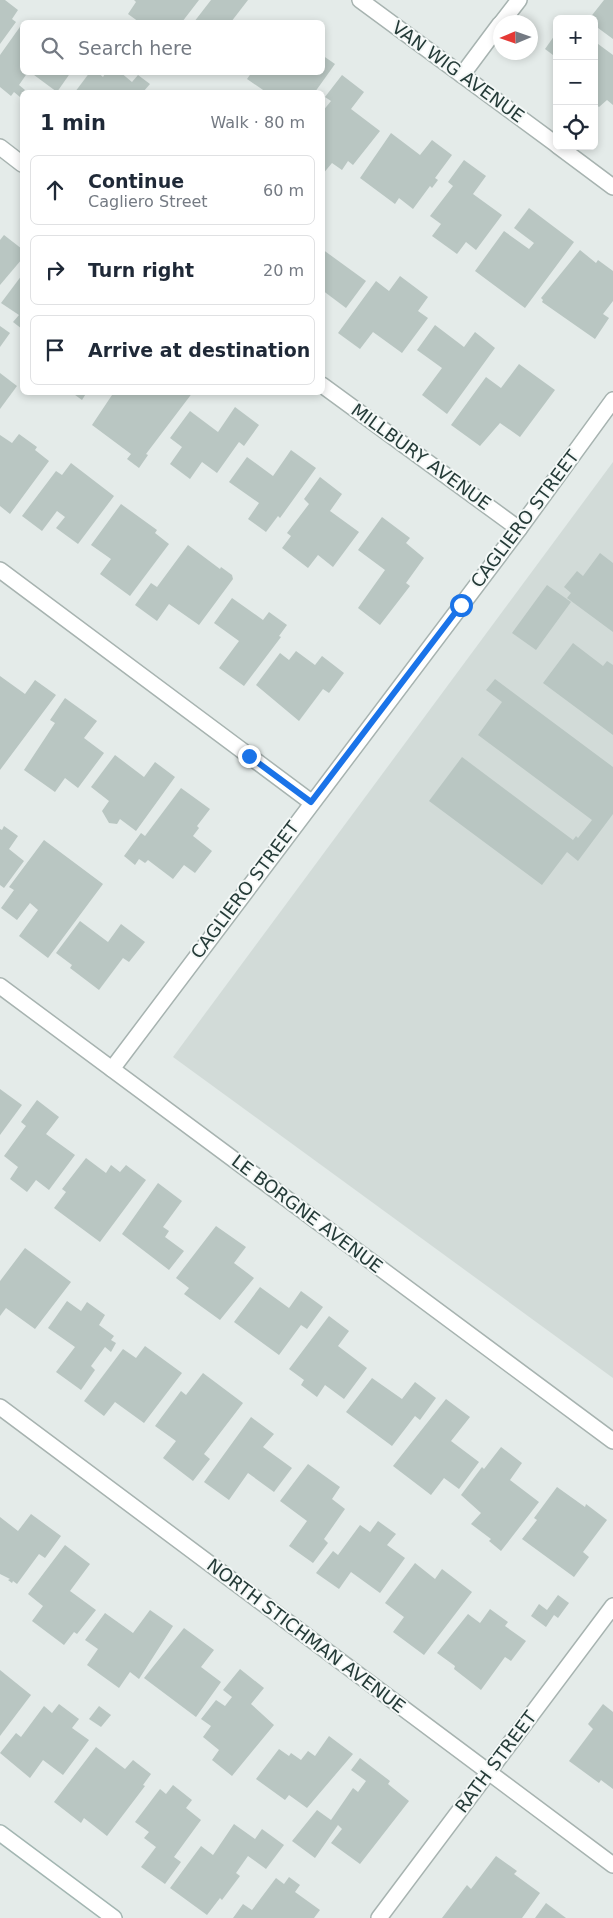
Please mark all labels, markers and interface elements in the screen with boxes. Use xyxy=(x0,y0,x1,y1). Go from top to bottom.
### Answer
north arrow xyxy=(493,15,538,60)
map controls xyxy=(553,15,598,150)
button: + xyxy=(553,15,598,60)
street label: VAN WIG AVENUE xyxy=(388,17,529,127)
search box xyxy=(20,20,325,75)
icon: search xyxy=(38,34,66,62)
text: Search here xyxy=(78,37,192,59)
button: − xyxy=(553,60,598,105)
button: locate xyxy=(553,105,598,150)
text: 1 min xyxy=(40,111,106,135)
text: Walk · 80 m xyxy=(210,113,305,132)
text: Continue xyxy=(88,170,184,192)
icon: ahead xyxy=(41,176,69,204)
text: 60 m xyxy=(263,181,304,200)
text: Cagliero Street xyxy=(88,192,208,211)
icon: right xyxy=(41,256,69,284)
text: Turn right xyxy=(88,259,194,281)
text: 20 m xyxy=(263,261,304,280)
icon: arrive xyxy=(41,336,69,364)
text: Arrive at destination xyxy=(88,339,310,361)
street label: MILLBURY AVENUE xyxy=(347,399,495,514)
street label: CAGLIERO STREET xyxy=(466,445,584,591)
route start xyxy=(450,594,473,617)
route end xyxy=(238,745,261,768)
street label: CAGLIERO STREET xyxy=(186,816,304,962)
street label: LE BORGNE AVENUE xyxy=(228,1150,387,1277)
street label: NORTH STICHMAN AVENUE xyxy=(203,1554,410,1717)
street label: RATH STREET xyxy=(451,1706,541,1817)

